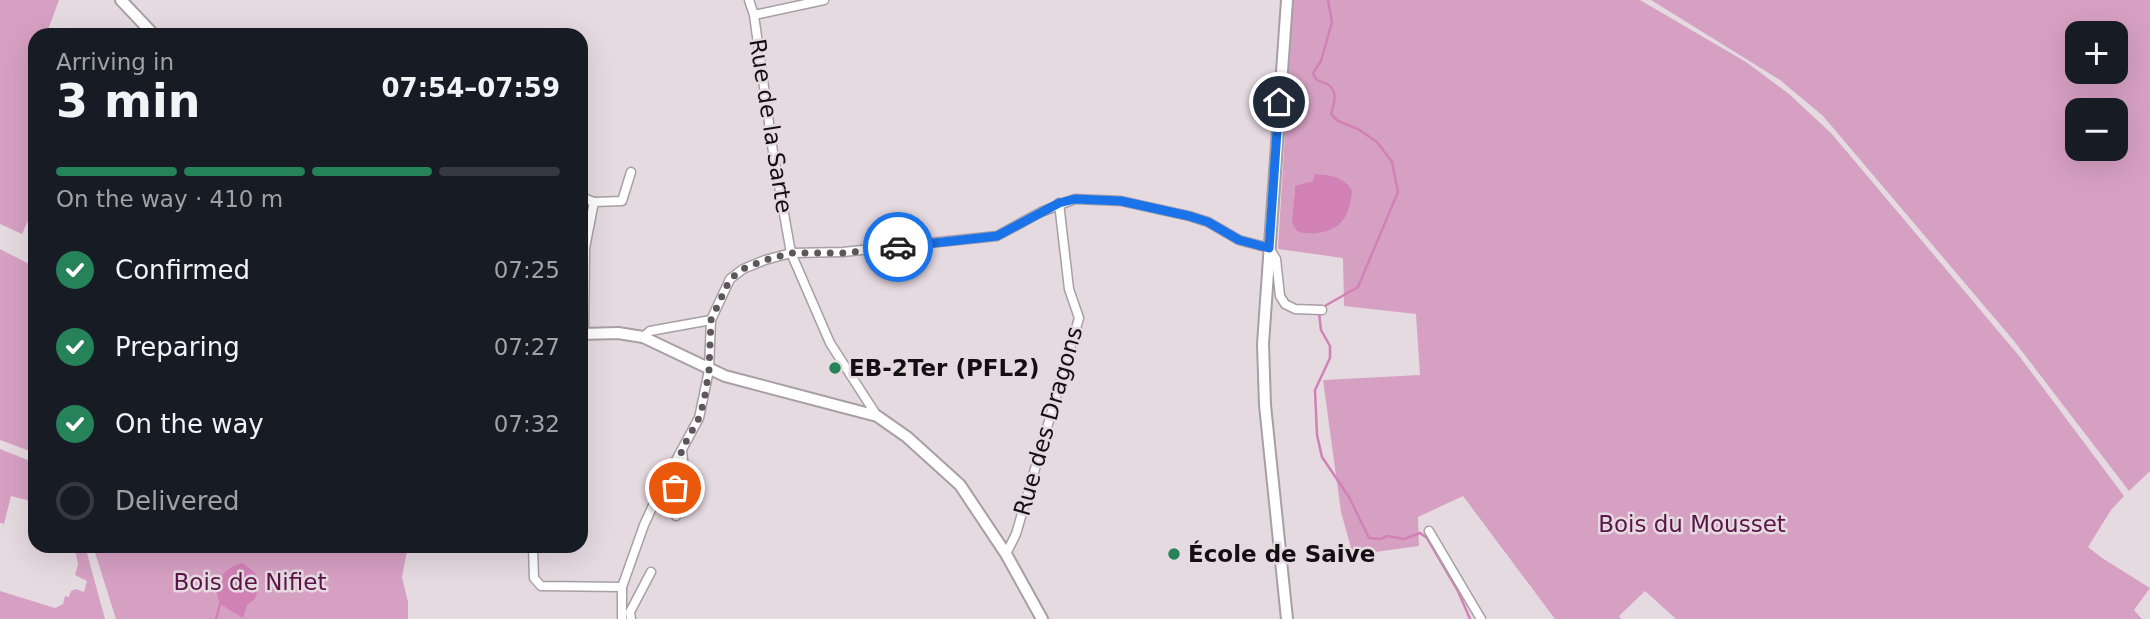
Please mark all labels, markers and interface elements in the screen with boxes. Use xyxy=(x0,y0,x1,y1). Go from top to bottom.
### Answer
map controls xyxy=(2065,21,2128,161)
button: + xyxy=(2065,21,2128,84)
street label: Rue de la Sarte xyxy=(744,37,798,215)
text: Arriving in xyxy=(56,49,174,75)
pin xyxy=(1249,72,1309,132)
text: 07:54–07:59 xyxy=(381,73,560,103)
text: 3 min xyxy=(56,74,200,128)
icon: home xyxy=(1260,83,1298,121)
button: − xyxy=(2065,98,2128,161)
text: On the way · 410 m xyxy=(56,186,283,212)
courier xyxy=(863,212,933,282)
icon: car xyxy=(879,228,917,266)
icon: check xyxy=(56,251,94,289)
text: Confirmed xyxy=(115,255,250,285)
text: 07:25 xyxy=(494,257,560,283)
street label: Rue des Dragons xyxy=(1009,323,1087,519)
icon: check xyxy=(56,328,94,366)
text: Preparing xyxy=(115,332,240,362)
text: 07:27 xyxy=(494,334,560,360)
place label: EB-2Ter (PFL2) xyxy=(849,355,1040,381)
marker: EB-2Ter (PFL2) xyxy=(827,360,843,376)
icon: check xyxy=(56,405,94,443)
text: On the way xyxy=(115,409,264,439)
text: 07:32 xyxy=(494,411,560,437)
pin xyxy=(645,458,705,518)
icon: bag xyxy=(656,469,694,507)
text: Delivered xyxy=(115,486,239,516)
park label: Bois du Mousset xyxy=(1598,511,1786,537)
place label: École de Saive xyxy=(1188,540,1375,567)
marker: École de Saive xyxy=(1166,546,1182,562)
park label: Bois de Nifiet xyxy=(174,569,326,595)

